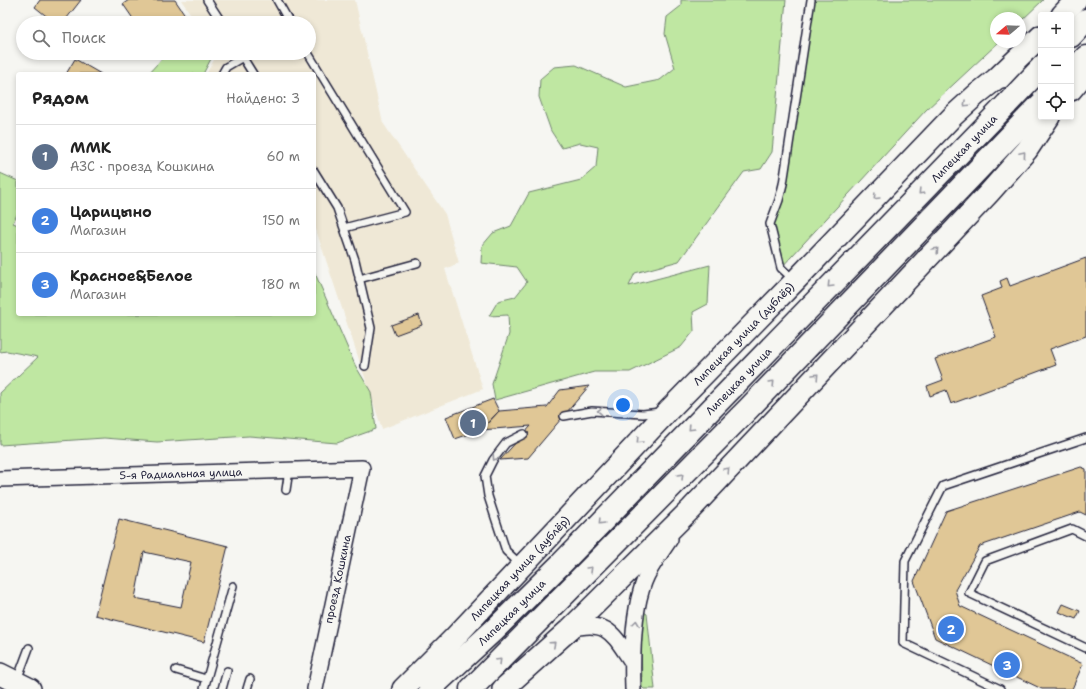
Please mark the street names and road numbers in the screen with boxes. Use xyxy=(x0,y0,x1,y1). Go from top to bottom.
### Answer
street label: Липецкая улица xyxy=(928,111,1000,186)
street label: Липецкая улица (дублёр) xyxy=(690,279,798,387)
street label: Липецкая улица xyxy=(702,343,774,417)
street label: 5-я Радиальная улица xyxy=(119,464,243,483)
street label: Липецкая улица (дублёр) xyxy=(468,513,572,623)
street label: проезд Кошкина xyxy=(321,533,355,625)
street label: Липецкая улица xyxy=(474,576,548,648)

